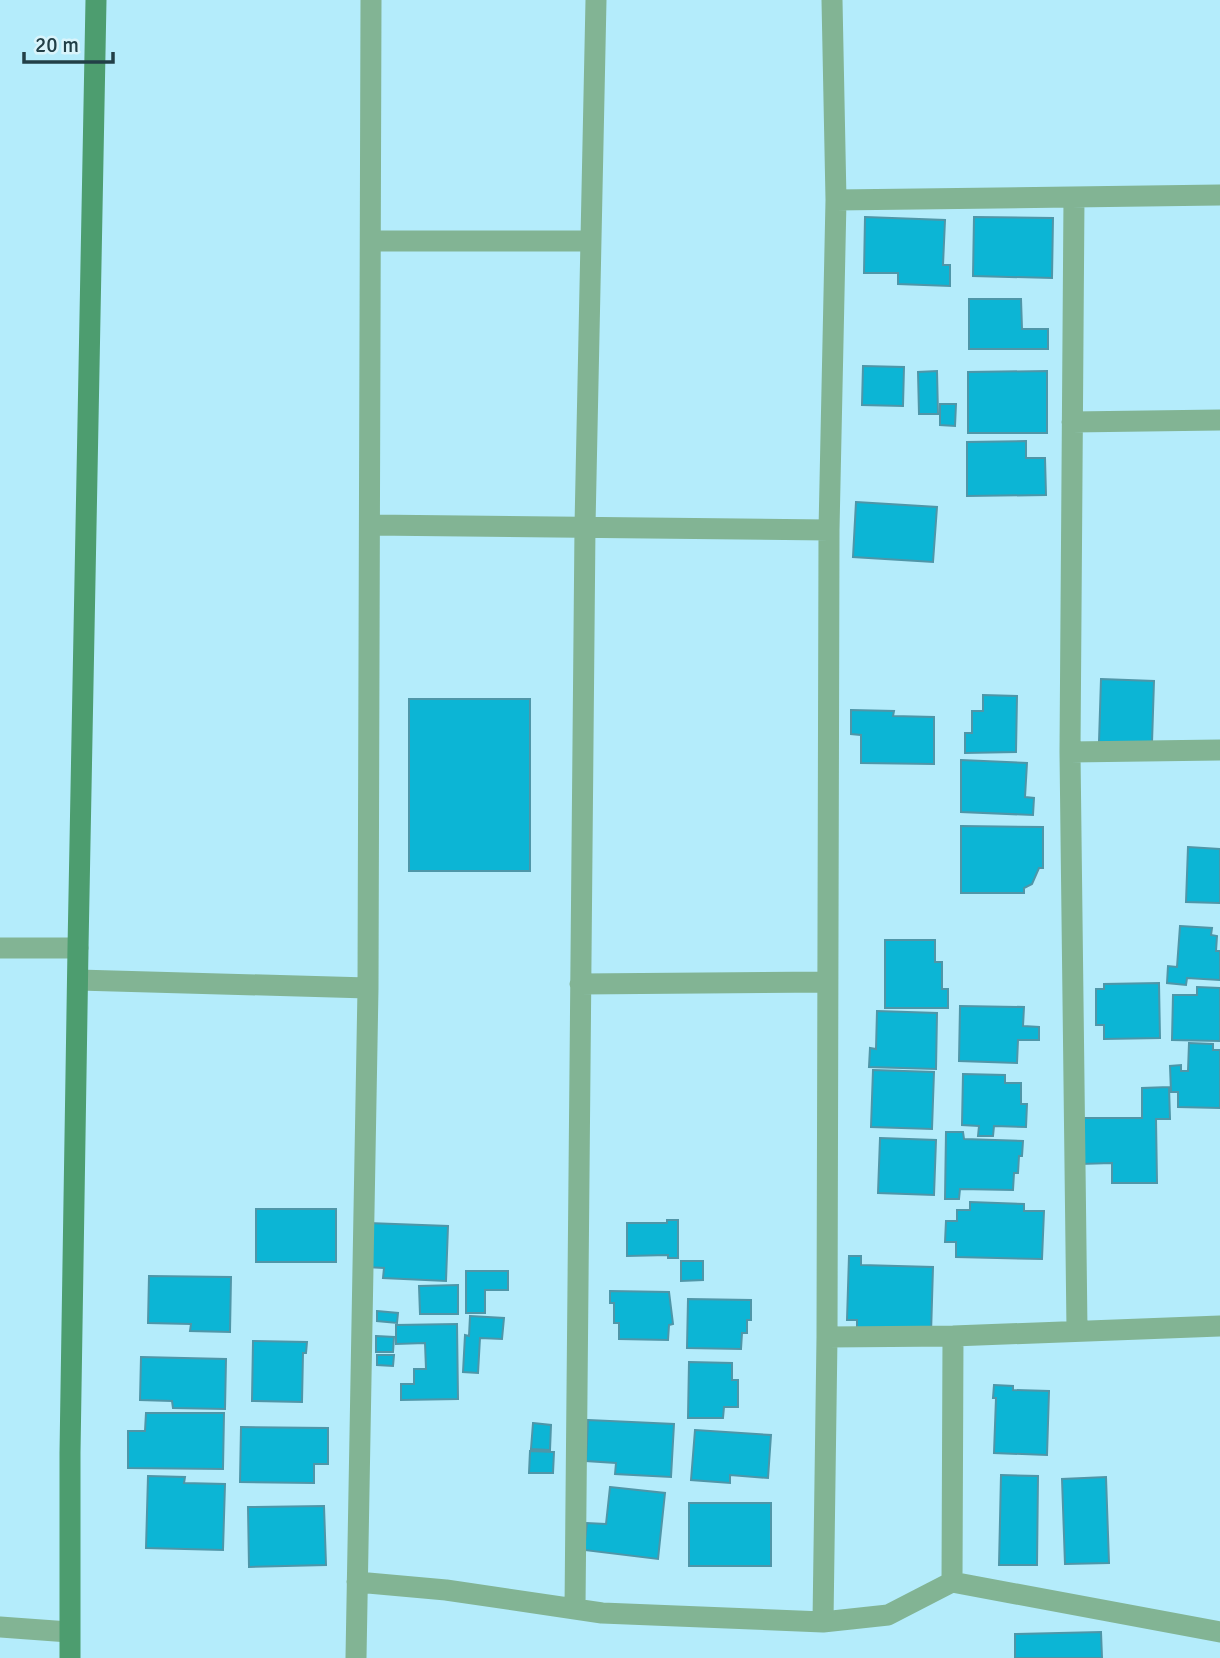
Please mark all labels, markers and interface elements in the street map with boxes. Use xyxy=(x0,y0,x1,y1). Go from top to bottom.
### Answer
scale bar xyxy=(24,21,114,65)
text: 20 m xyxy=(35,32,79,58)

